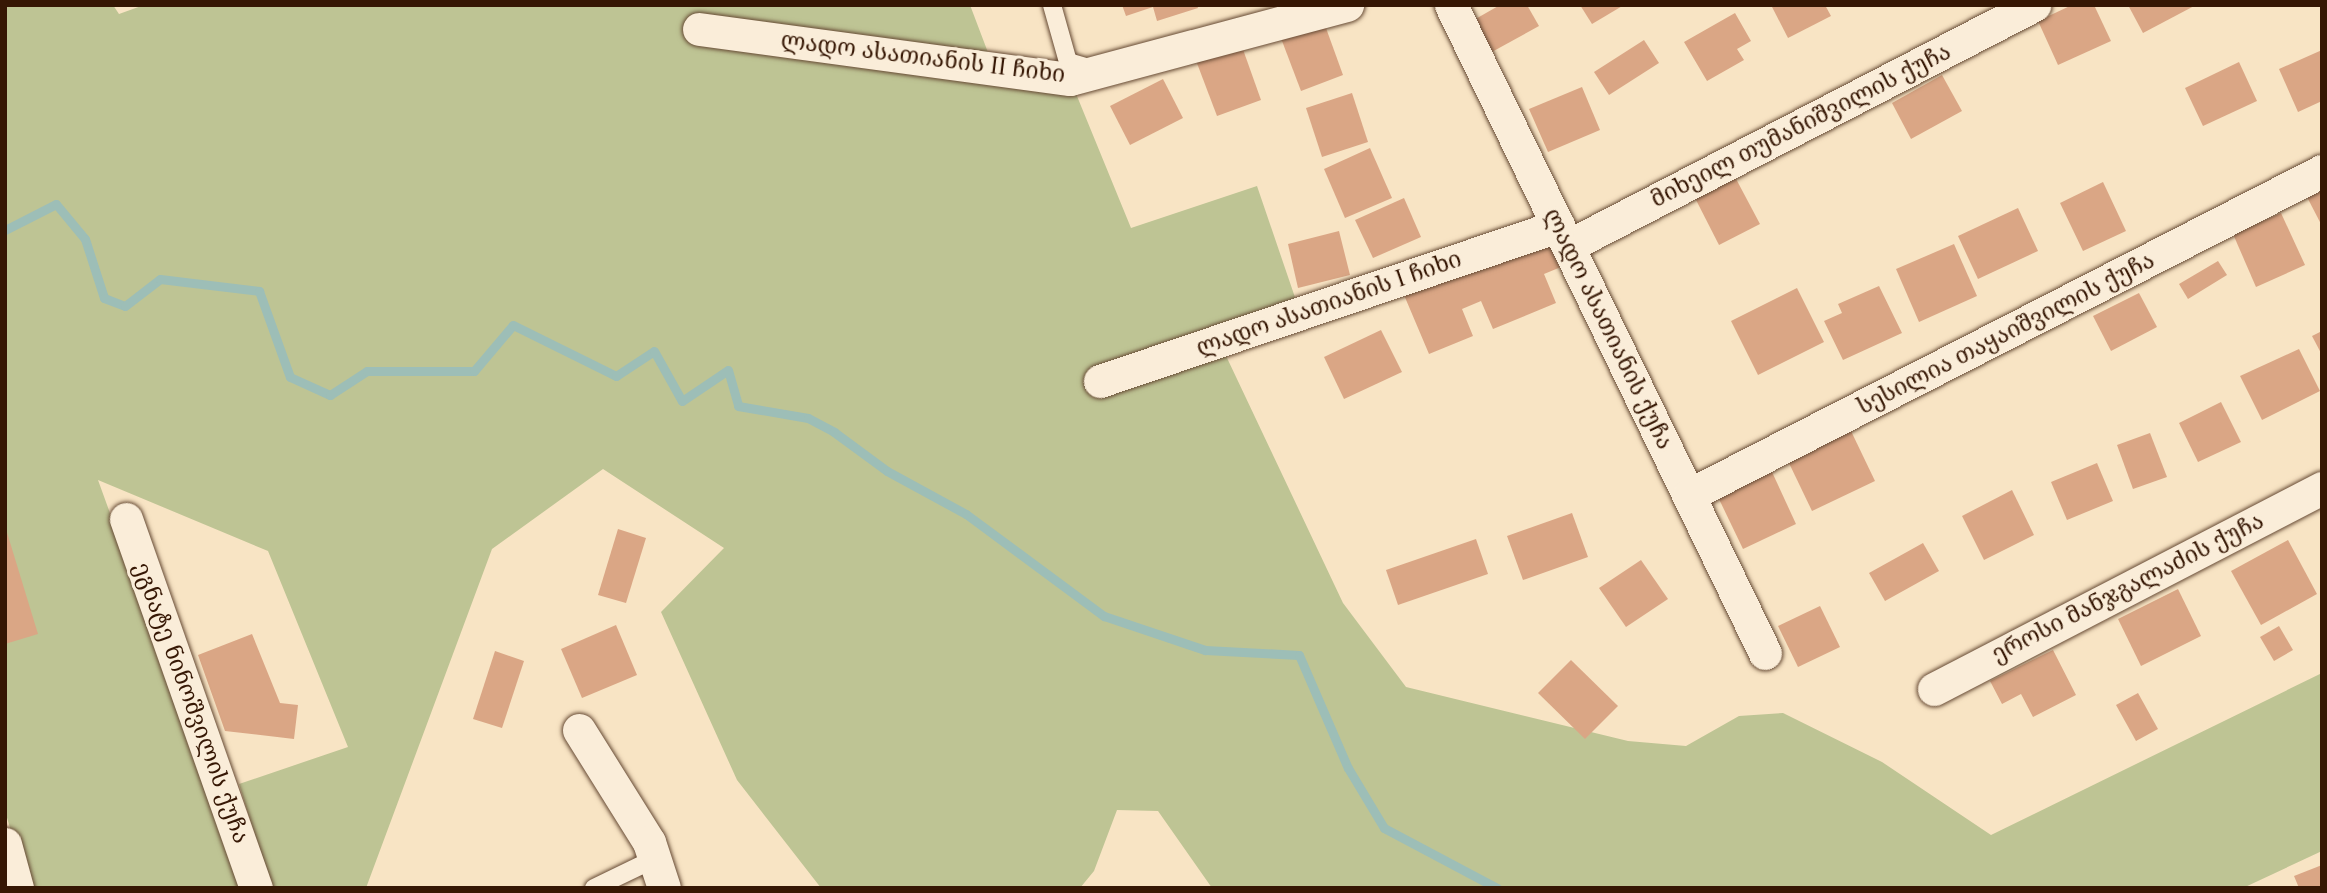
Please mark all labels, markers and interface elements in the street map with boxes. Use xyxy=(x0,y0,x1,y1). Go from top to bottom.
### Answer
street label: ლადო ასათიანის II ჩიხი xyxy=(779,27,1067,89)
street label: მიხეილ თუმანიშვილის ქუჩა xyxy=(1646,38,1956,214)
street label: ლადო ასათიანის ქუჩა xyxy=(1538,204,1678,454)
street label: ლადო ასათიანის I ჩიხი xyxy=(1193,246,1465,362)
street label: სესილია თაყაიშვილის ქუჩა xyxy=(1853,247,2159,421)
street label: ეროსი მანჯგალაძის ქუჩა xyxy=(1987,507,2269,669)
street label: ეგნატე ნინოშვილის ქუჩა xyxy=(127,559,255,847)

